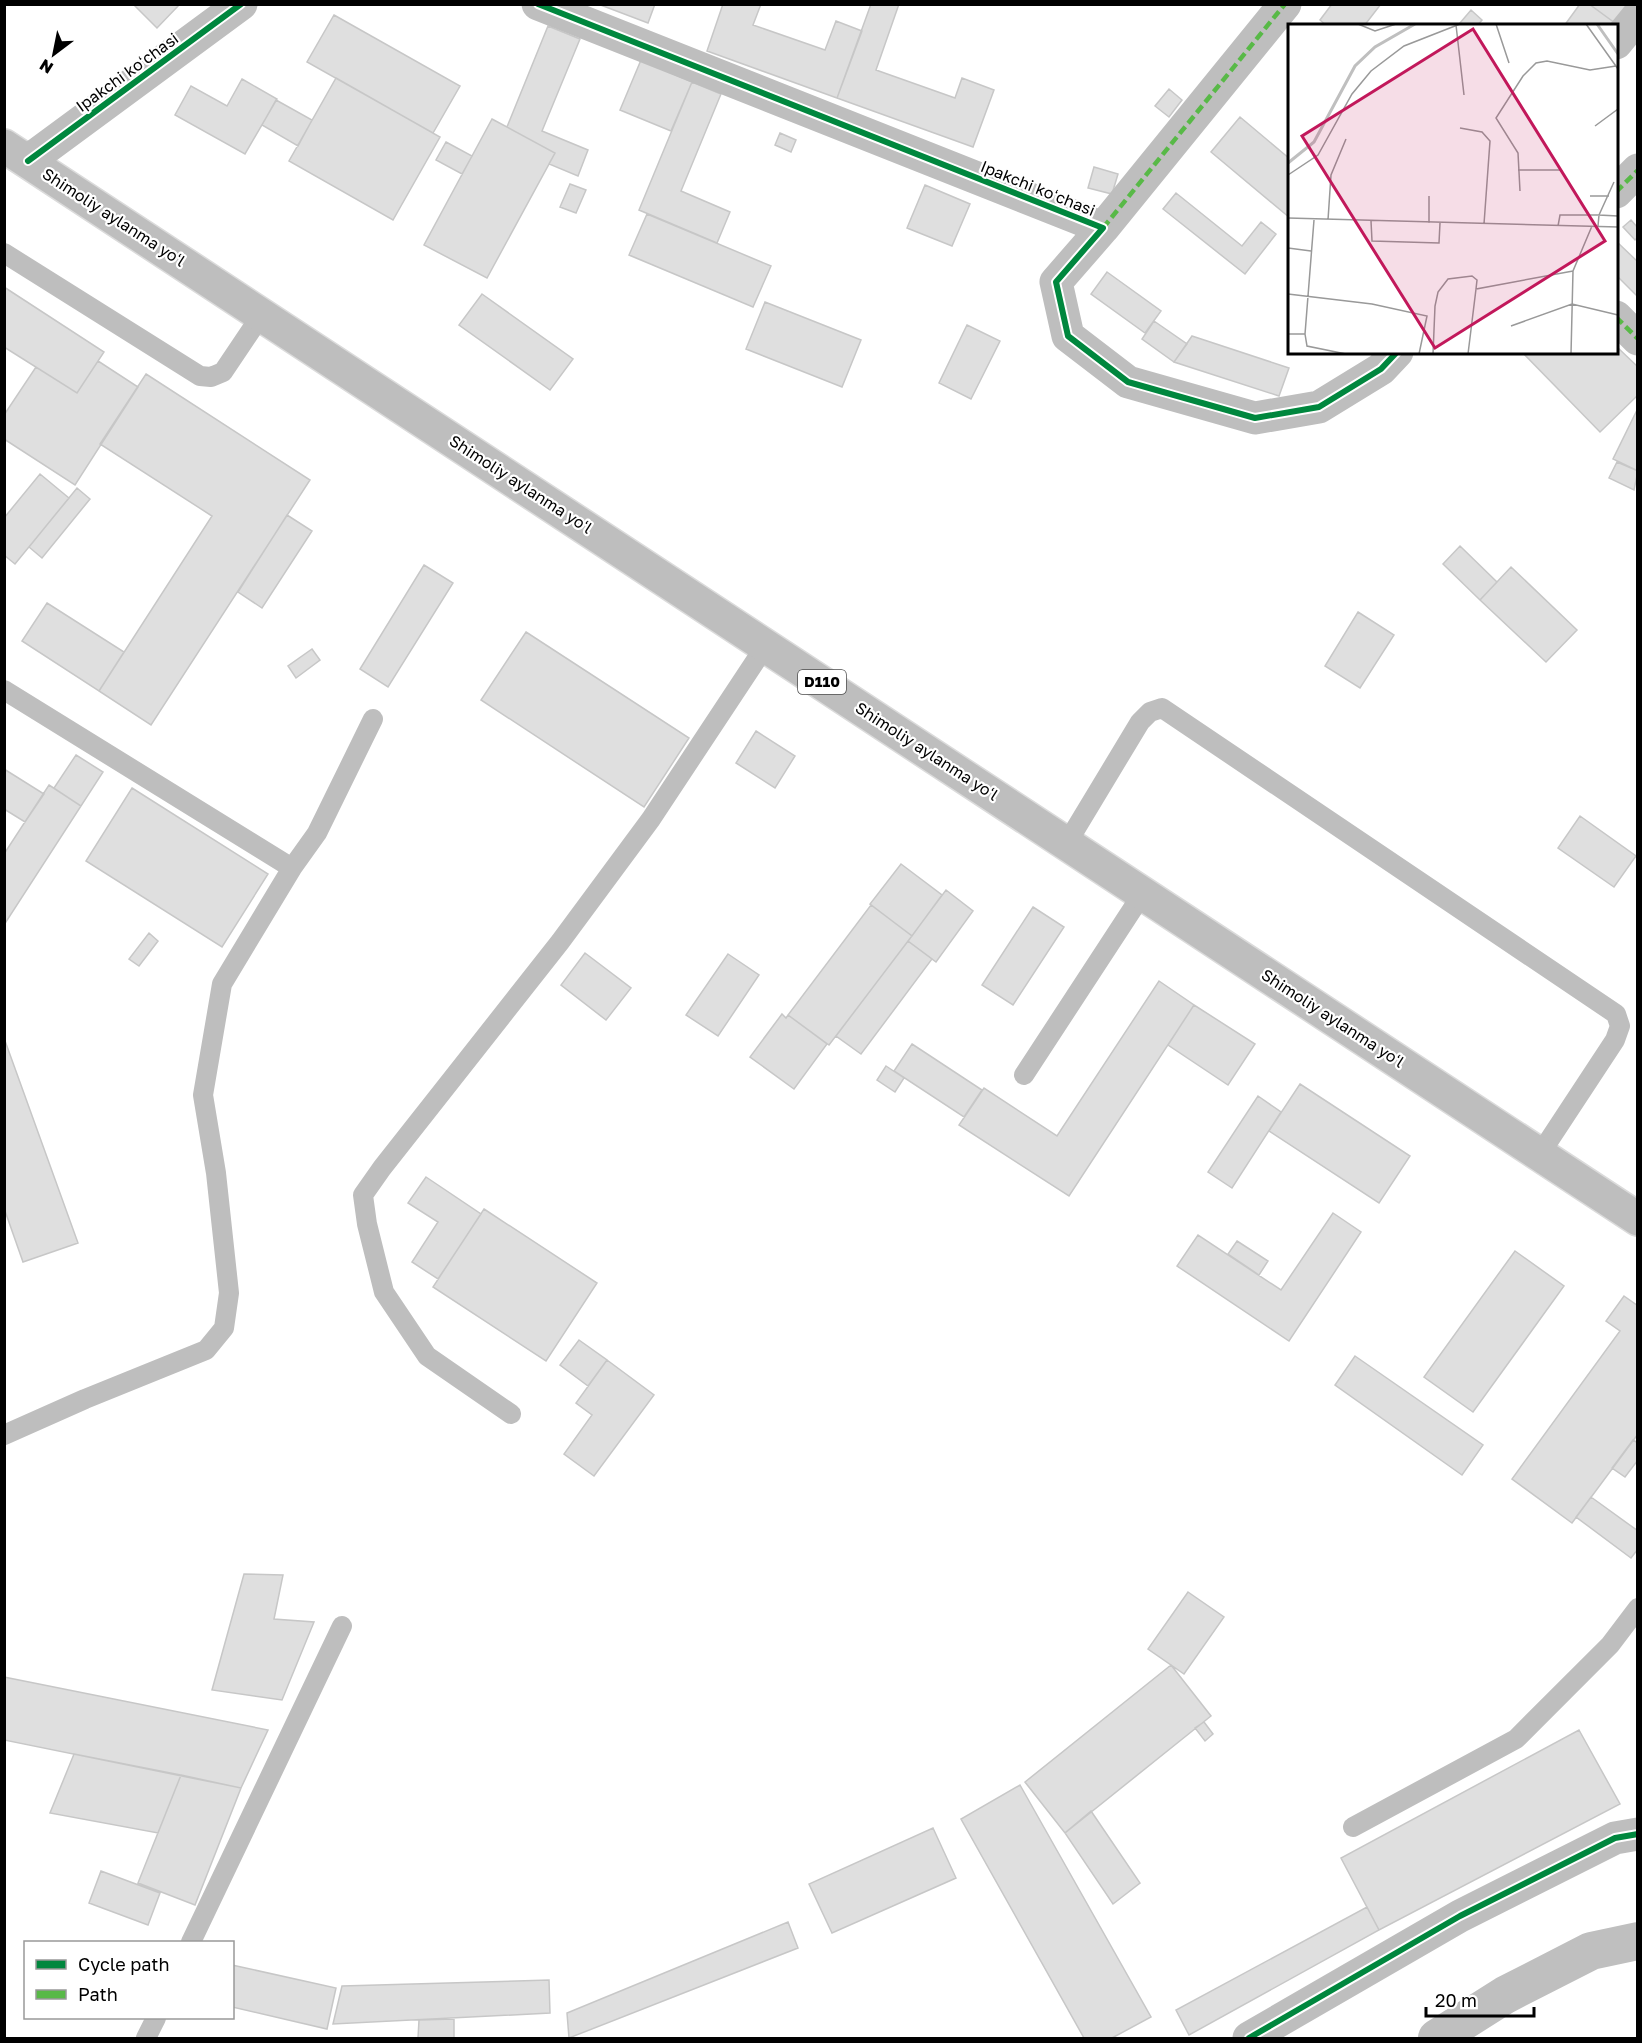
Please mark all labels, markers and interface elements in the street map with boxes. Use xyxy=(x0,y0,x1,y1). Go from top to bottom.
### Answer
north arrow xyxy=(24,24,84,84)
inset map xyxy=(1288,24,1618,354)
street label: Ipakchi koʻchasi xyxy=(72,28,182,116)
text: N xyxy=(36,55,57,78)
street label: Ipakchi koʻchasi xyxy=(978,156,1098,220)
street label: Shimoliy aylanma yoʻl xyxy=(39,163,189,271)
street label: Shimoliy aylanma yoʻl xyxy=(446,430,596,538)
road number: D110 xyxy=(798,670,846,694)
street label: Shimoliy aylanma yoʻl xyxy=(852,697,1002,805)
street label: Shimoliy aylanma yoʻl xyxy=(1258,964,1408,1072)
legend xyxy=(24,1941,234,2019)
text: Cycle path xyxy=(78,1953,170,1975)
scale bar xyxy=(1426,1980,1534,2018)
text: Path xyxy=(78,1983,118,2005)
text: 20 m xyxy=(1435,1989,1477,2011)

